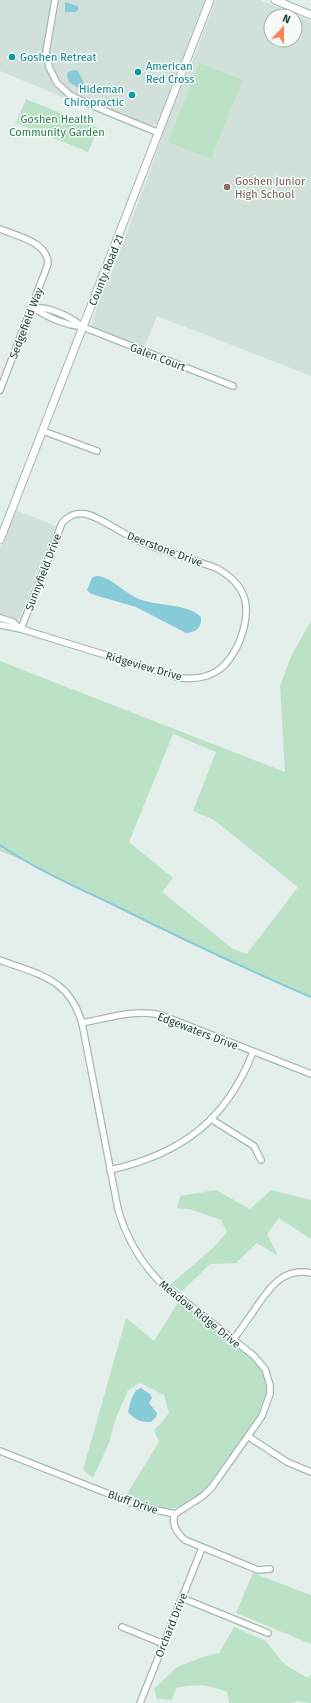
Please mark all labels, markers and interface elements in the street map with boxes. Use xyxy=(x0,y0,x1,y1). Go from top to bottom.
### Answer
north arrow xyxy=(263,8,303,48)
text: N xyxy=(281,12,292,27)
place label: Goshen Retreat xyxy=(20,51,97,64)
marker: Goshen Retreat xyxy=(7,52,17,62)
place label: American Red Cross xyxy=(146,60,194,86)
marker: American Red Cross xyxy=(133,67,143,77)
place label: Hideman Chiropractic xyxy=(64,83,124,109)
marker: Hideman Chiropractic xyxy=(127,90,137,100)
park label: Goshen Health Community Garden xyxy=(9,113,105,139)
place label: Goshen Junior High School xyxy=(235,175,306,201)
marker: Goshen Junior High School xyxy=(222,182,232,192)
street label: County Road 21 xyxy=(86,233,127,308)
street label: Sedgefield Way xyxy=(7,285,46,361)
street label: Galen Court xyxy=(128,341,187,374)
street label: Deerstone Drive xyxy=(125,529,204,570)
street label: Sunnyfield Drive xyxy=(23,532,64,613)
street label: Ridgeview Drive xyxy=(104,649,184,684)
street label: Edgewaters Drive xyxy=(156,1010,240,1053)
street label: Meadow Ridge Drive xyxy=(156,1278,243,1351)
street label: Bluff Drive xyxy=(106,1488,160,1517)
street label: Orchard Drive xyxy=(153,1591,190,1659)

